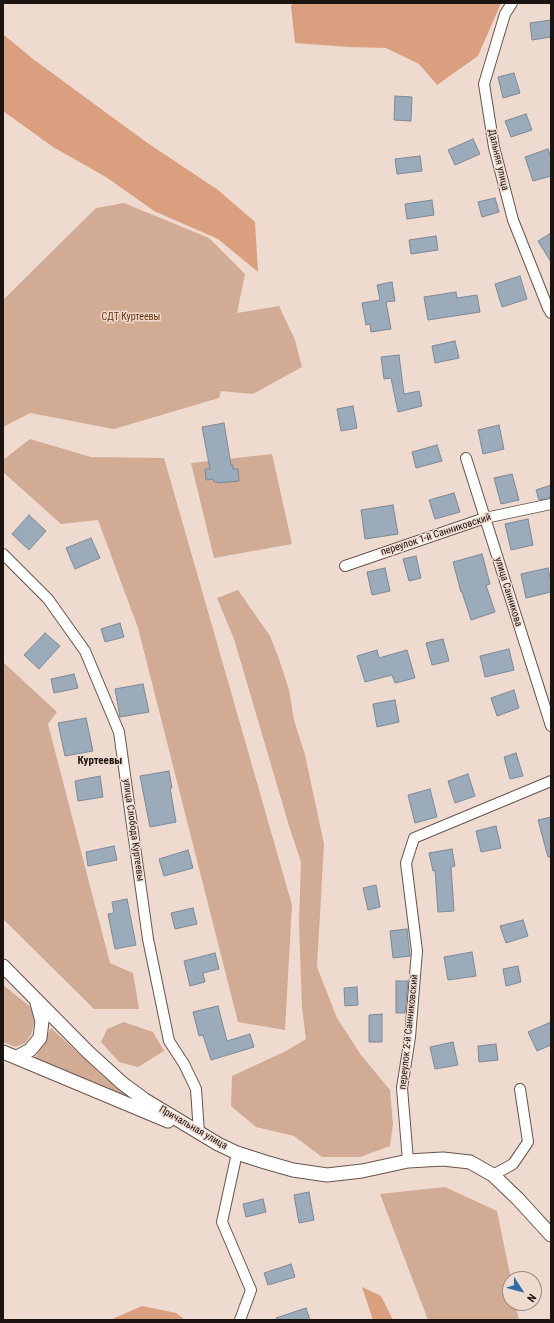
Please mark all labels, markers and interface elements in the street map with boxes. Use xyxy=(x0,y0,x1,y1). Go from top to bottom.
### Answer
street label: Дальняя улица xyxy=(485,128,511,192)
park label: СДТ Куртеевы xyxy=(102,311,160,323)
street label: переулок 1-й Санниковский xyxy=(379,511,493,559)
street label: улица Санникова xyxy=(492,556,524,628)
district label: Куртеевы xyxy=(78,754,122,768)
street label: улица Слобода Куртеевы xyxy=(120,778,146,882)
street label: переулок 2-й Санниковский xyxy=(397,974,421,1090)
street label: Причальная улица xyxy=(157,1104,229,1152)
north arrow xyxy=(502,1271,542,1311)
text: N xyxy=(524,1291,539,1304)

